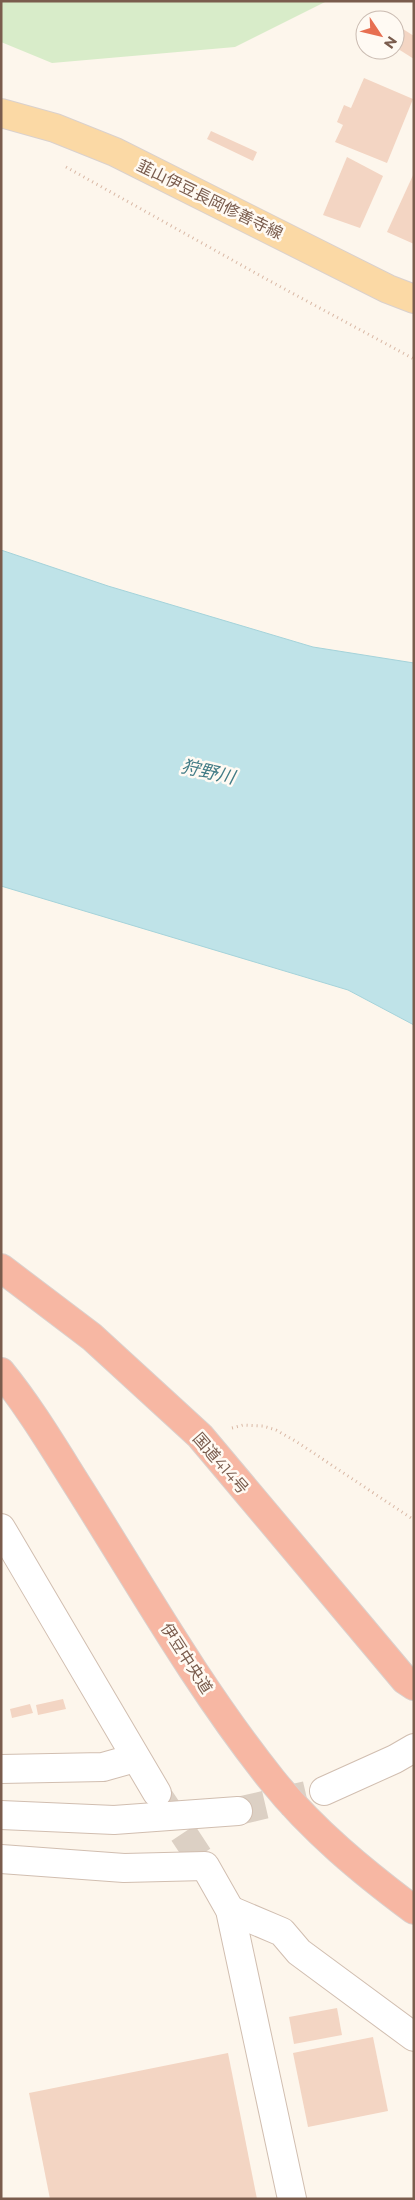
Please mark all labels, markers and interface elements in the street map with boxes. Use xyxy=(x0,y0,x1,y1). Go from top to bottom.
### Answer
north arrow xyxy=(355,10,405,60)
text: N xyxy=(380,33,401,52)
street label: 韮山伊豆長岡修善寺線 xyxy=(134,156,286,243)
water label: 狩野川 xyxy=(179,755,239,789)
street label: 国道414号 xyxy=(189,1429,252,1498)
street label: 伊豆中央道 xyxy=(157,1620,216,1697)

